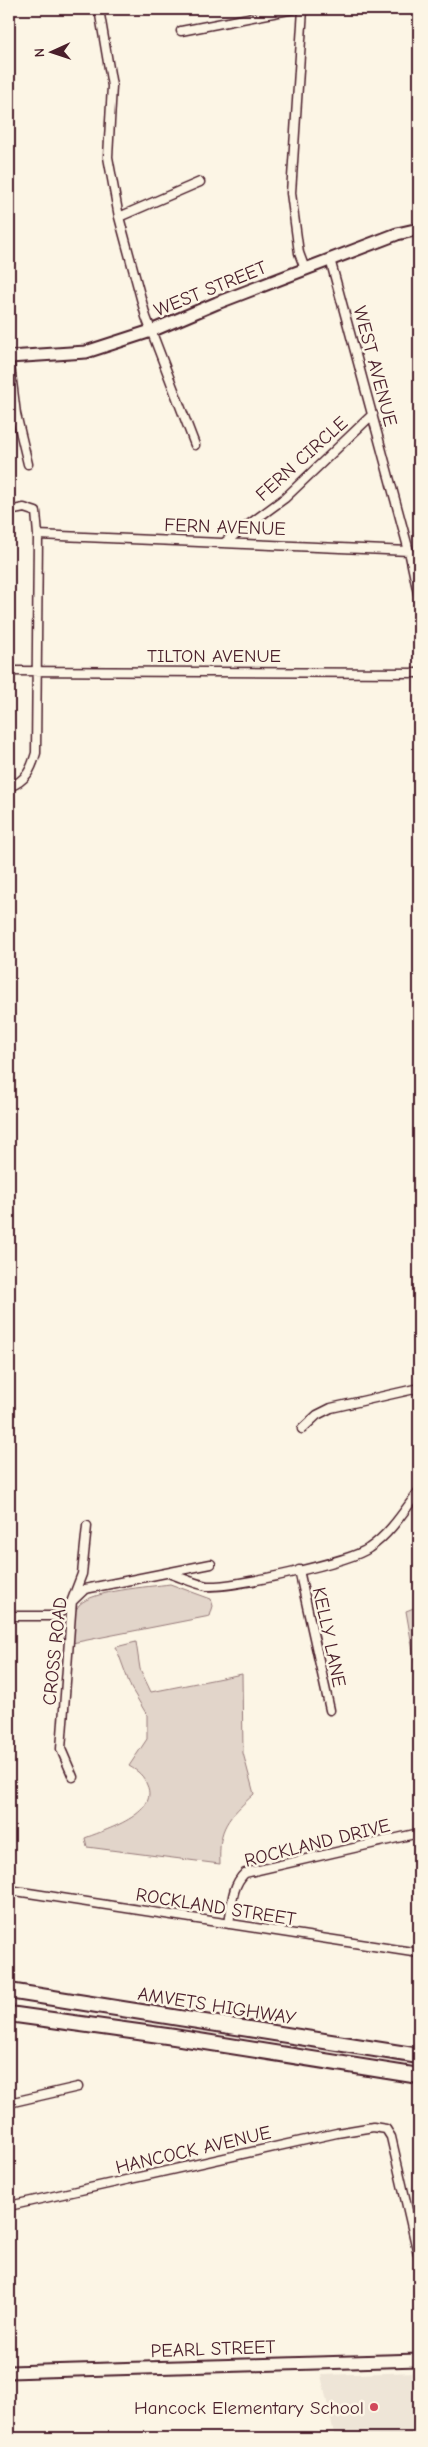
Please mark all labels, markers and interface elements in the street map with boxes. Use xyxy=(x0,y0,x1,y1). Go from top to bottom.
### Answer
north arrow xyxy=(28,28,78,78)
text: N xyxy=(31,48,48,58)
street label: WEST STREET xyxy=(151,256,270,321)
street label: WEST AVENUE xyxy=(348,304,402,429)
street label: FERN CIRCLE xyxy=(251,412,352,506)
street label: FERN AVENUE xyxy=(164,514,286,540)
street label: TILTON AVENUE xyxy=(147,645,281,667)
street label: KELLY LANE xyxy=(308,1585,350,1689)
street label: CROSS ROAD xyxy=(38,1596,72,1706)
street label: ROCKLAND DRIVE xyxy=(242,1814,392,1872)
street label: ROCKLAND STREET xyxy=(134,1883,298,1931)
street label: AMVETS HIGHWAY xyxy=(136,1983,298,2029)
street label: HANCOCK AVENUE xyxy=(113,2121,273,2179)
street label: PEARL STREET xyxy=(150,2336,276,2362)
place label: Hancock Elementary School xyxy=(134,2397,364,2419)
marker: Hancock Elementary School xyxy=(368,2401,380,2413)

